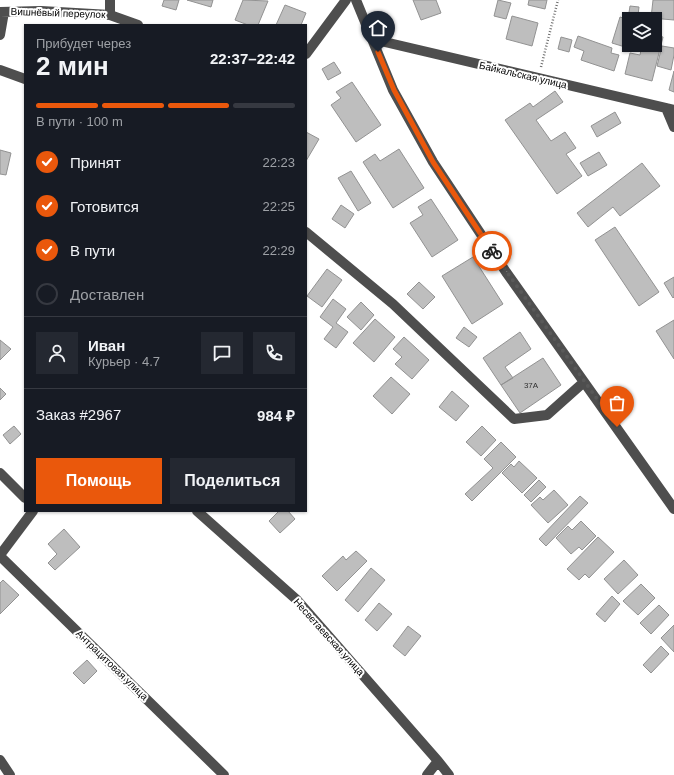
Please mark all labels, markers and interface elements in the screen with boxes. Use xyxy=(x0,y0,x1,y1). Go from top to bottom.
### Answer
street label: Вишнёвый переулок xyxy=(10,6,106,20)
pin xyxy=(361,11,395,52)
map controls xyxy=(622,12,662,52)
button: layers xyxy=(622,12,662,52)
icon: home xyxy=(367,17,389,39)
text: Прибудет через xyxy=(36,36,131,51)
text: 22:37–22:42 xyxy=(210,50,295,67)
text: 2 мин xyxy=(36,51,109,81)
street label: Байкальская улица xyxy=(478,60,568,91)
text: В пути · 100 m xyxy=(36,114,123,129)
icon: check xyxy=(36,151,58,173)
text: Принят xyxy=(70,154,121,171)
text: 22:23 xyxy=(262,155,295,170)
icon: check xyxy=(36,195,58,217)
text: Готовится xyxy=(70,198,139,215)
text: 22:25 xyxy=(262,199,295,214)
courier xyxy=(472,231,512,271)
icon: check xyxy=(36,239,58,261)
icon: bike xyxy=(481,240,503,262)
text: В пути xyxy=(70,242,115,259)
text: 22:29 xyxy=(262,243,295,258)
text: Доставлен xyxy=(70,286,144,303)
button: person xyxy=(36,332,78,374)
button: chat xyxy=(201,332,243,374)
button: phone xyxy=(253,332,295,374)
text: Иван xyxy=(88,337,125,354)
text: Курьер · 4.7 xyxy=(88,354,160,369)
house number: 37А xyxy=(524,381,539,390)
pin xyxy=(600,386,634,427)
icon: bag xyxy=(606,392,628,414)
text: Заказ #2967 xyxy=(36,406,121,423)
text: 984 ₽ xyxy=(257,407,295,424)
button: Помощь xyxy=(36,458,162,504)
button: Поделиться xyxy=(170,458,295,504)
street label: Несветаевская улица xyxy=(292,596,367,678)
street label: Антрацитовая улица xyxy=(74,628,151,702)

